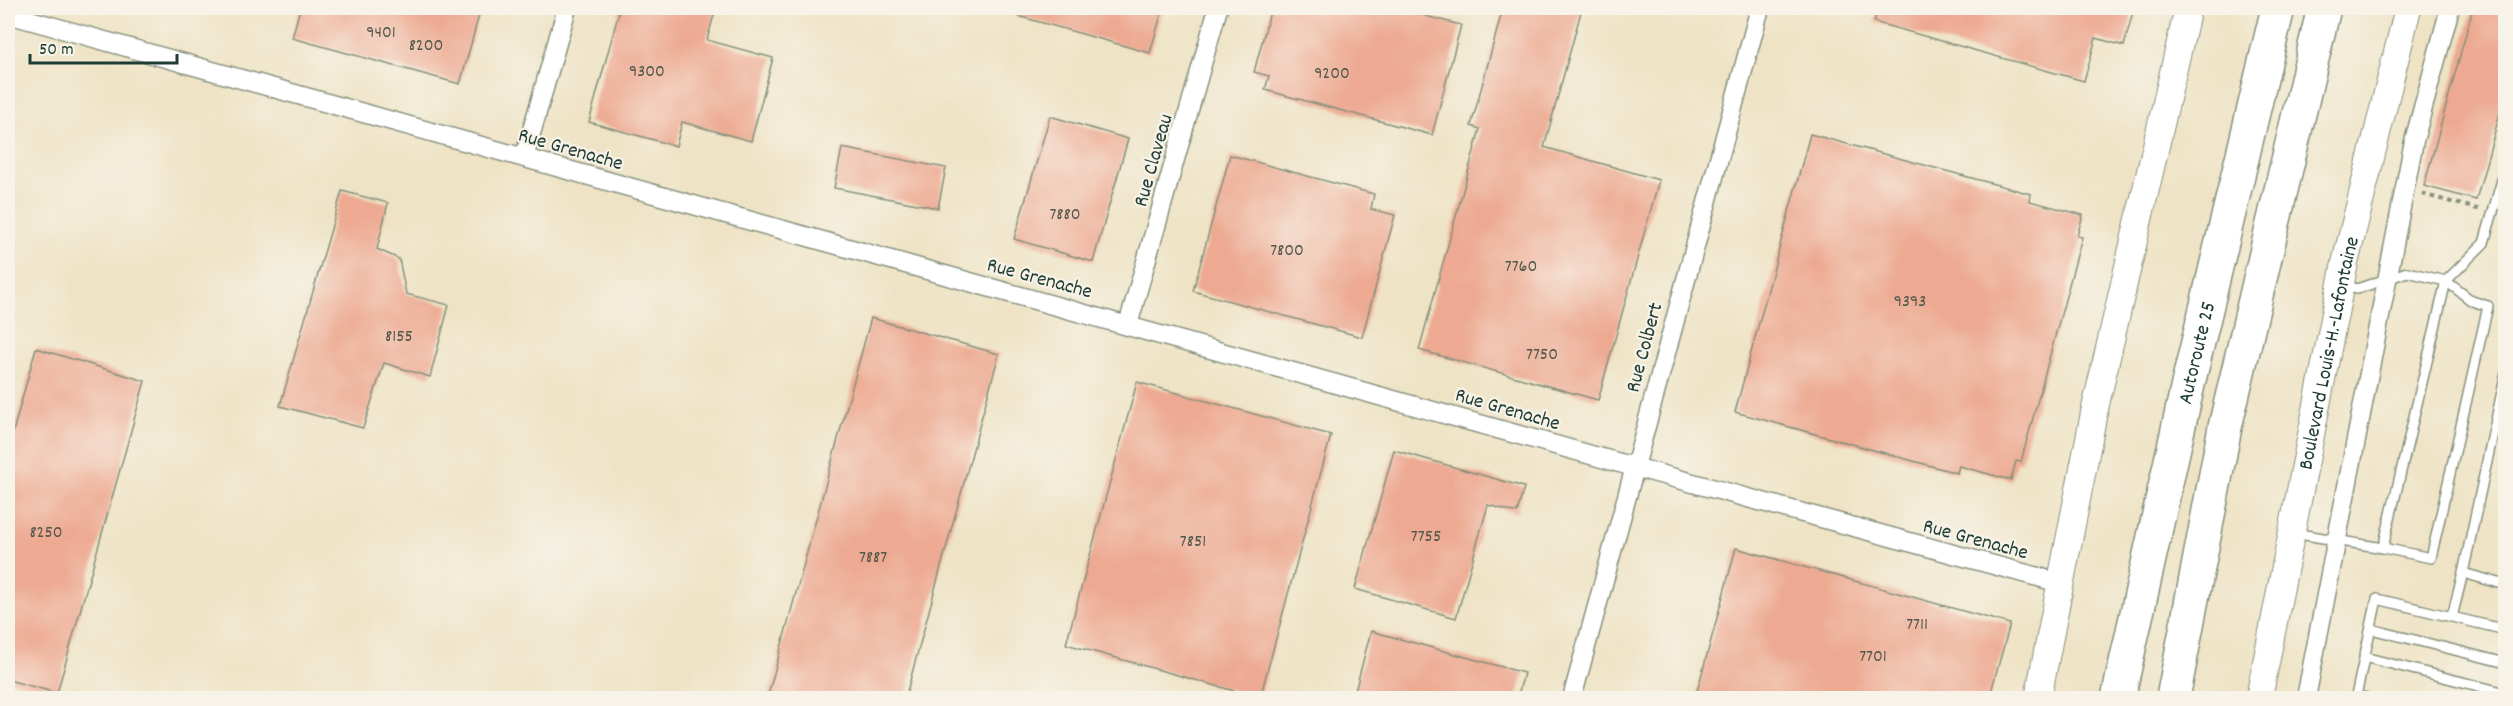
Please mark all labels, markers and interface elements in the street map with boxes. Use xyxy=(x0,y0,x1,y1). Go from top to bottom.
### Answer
house number: 9401 xyxy=(366,21,396,46)
scale bar xyxy=(30,27,177,65)
house number: 8200 xyxy=(409,34,443,59)
text: 50 m xyxy=(39,38,74,63)
house number: 9300 xyxy=(629,60,665,85)
house number: 9200 xyxy=(1314,62,1350,87)
street label: Rue Claveau xyxy=(1127,111,1182,211)
street label: Rue Grenache xyxy=(514,122,626,180)
house number: 7880 xyxy=(1049,203,1081,228)
street label: Boulevard Louis-H.-Lafontaine xyxy=(2292,234,2369,473)
house number: 7800 xyxy=(1270,239,1304,264)
street label: Rue Grenache xyxy=(983,251,1095,308)
house number: 7760 xyxy=(1505,255,1537,280)
house number: 9393 xyxy=(1894,290,1926,315)
street label: Rue Colbert xyxy=(1620,299,1672,396)
street label: Autoroute 25 xyxy=(2172,299,2225,407)
house number: 8155 xyxy=(385,325,413,350)
house number: 7750 xyxy=(1526,343,1558,368)
street label: Rue Grenache xyxy=(1451,382,1563,440)
street label: Rue Grenache xyxy=(1919,512,2031,569)
house number: 8250 xyxy=(29,521,63,546)
house number: 7755 xyxy=(1411,525,1441,550)
house number: 7851 xyxy=(1180,530,1206,555)
house number: 7887 xyxy=(859,546,887,571)
house number: 7711 xyxy=(1906,613,1928,638)
house number: 7701 xyxy=(1859,645,1887,670)

